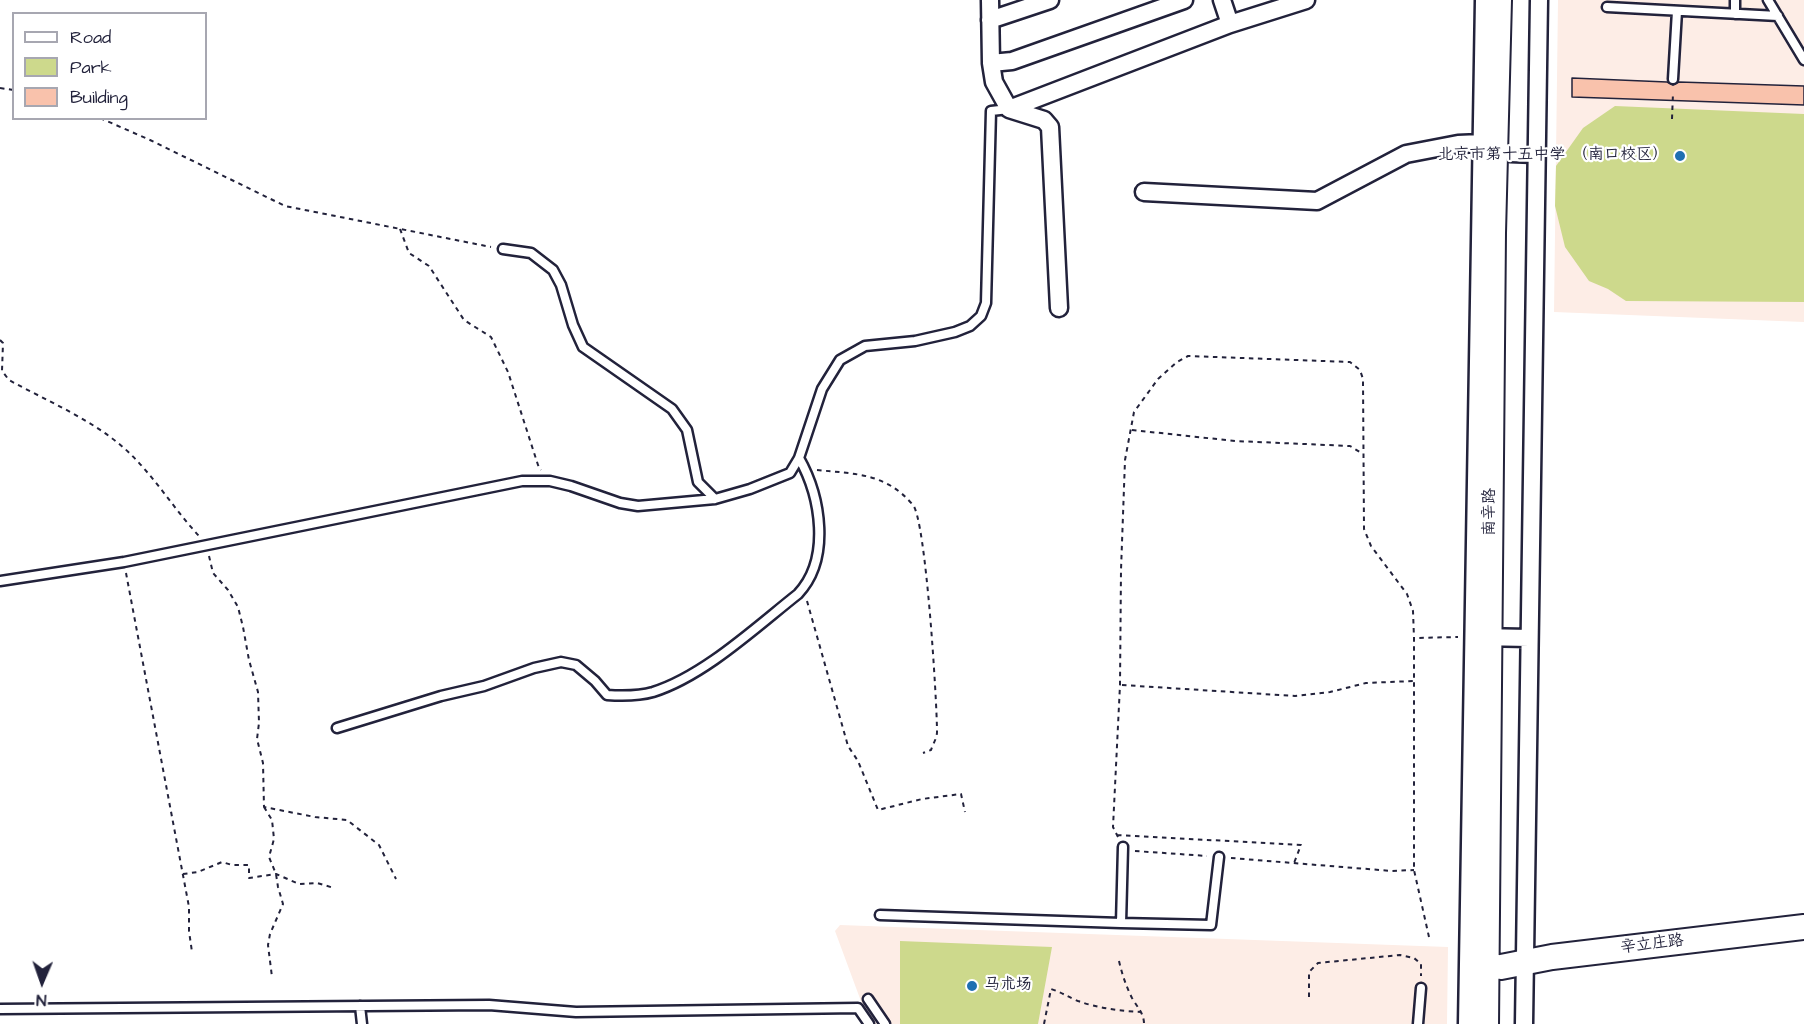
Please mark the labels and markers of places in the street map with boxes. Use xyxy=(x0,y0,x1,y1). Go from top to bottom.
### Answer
place label: 北京市第十五中学 （南口校区） xyxy=(1438,146,1668,166)
marker: 北京市第十五中学 （南口校区） xyxy=(1673,149,1687,163)
place label: 马术场 xyxy=(984,976,1032,996)
marker: 马术场 xyxy=(965,979,979,993)

